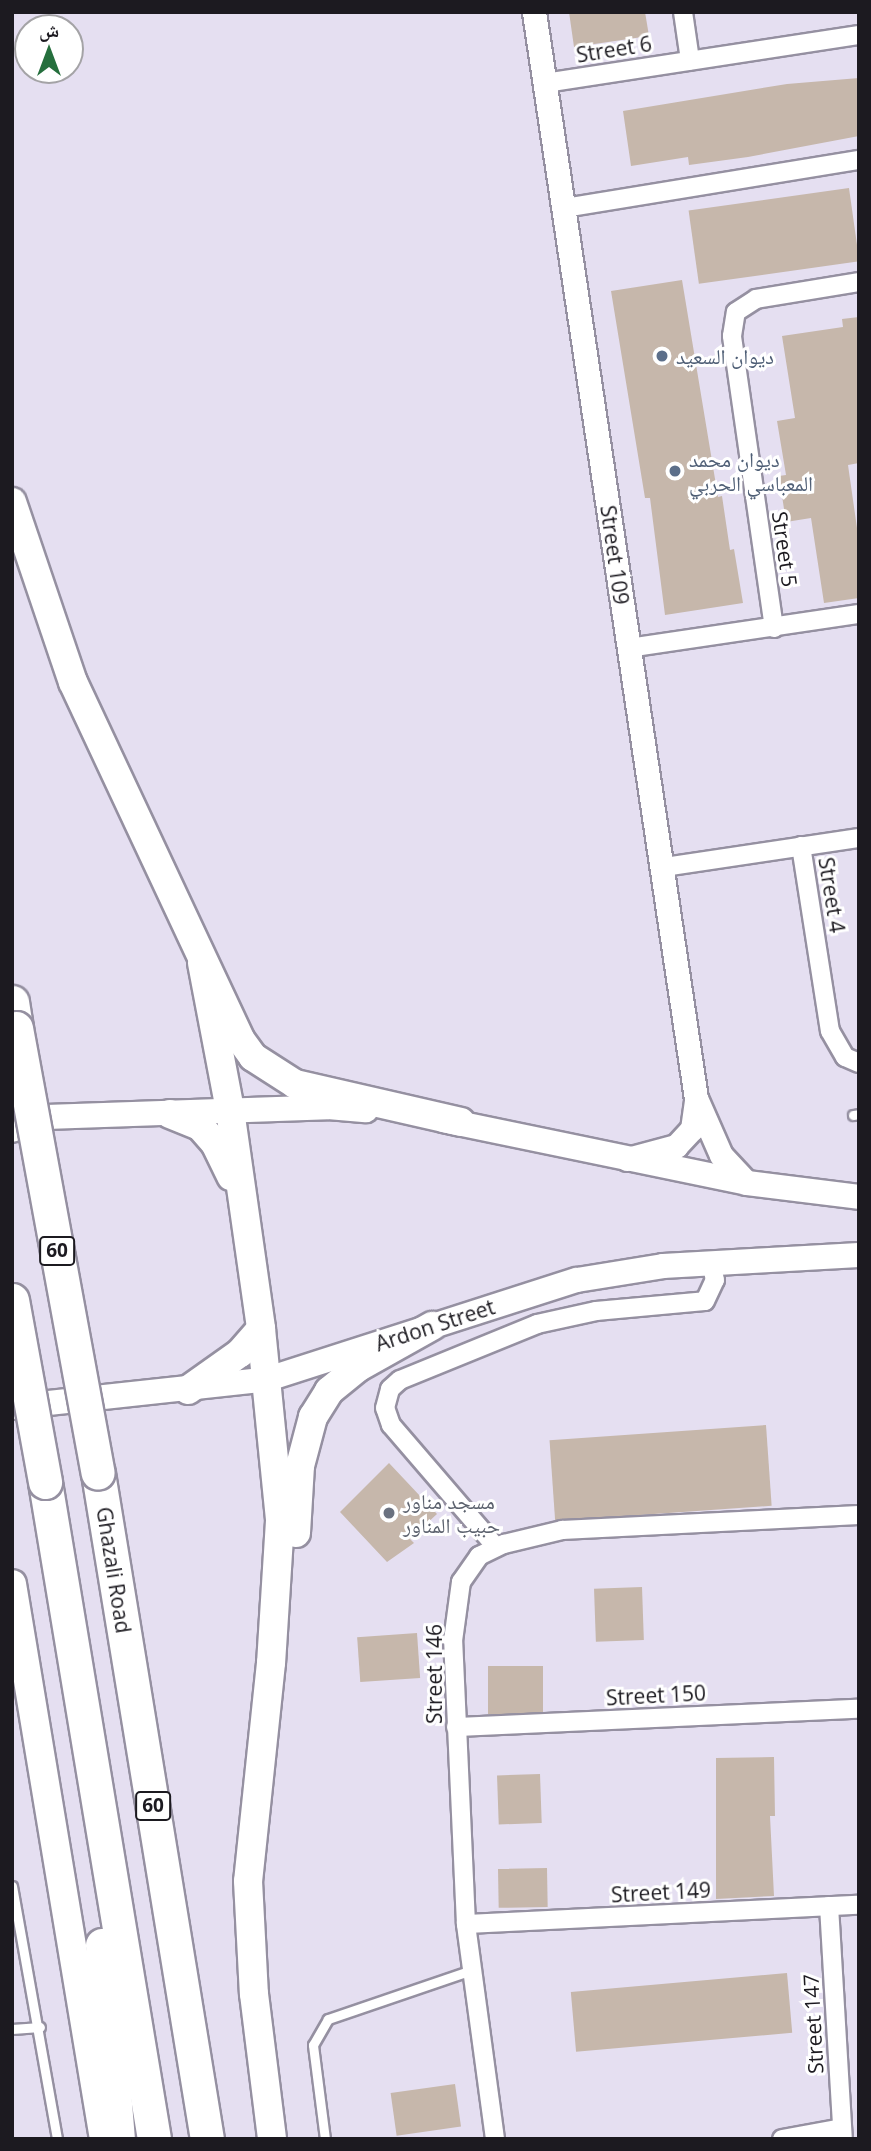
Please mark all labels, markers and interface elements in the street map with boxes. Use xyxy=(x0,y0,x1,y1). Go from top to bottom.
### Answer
north arrow xyxy=(14,14,84,84)
text: ش xyxy=(39,17,59,43)
street label: Street 6 xyxy=(574,31,654,67)
place label: ديوان السعيد xyxy=(676,343,774,369)
marker: ديوان السعيد xyxy=(654,348,670,364)
place label: ديوان محمد المعباسي الحربي xyxy=(689,446,813,496)
marker: ديوان محمد المعباسي الحربي xyxy=(667,463,683,479)
street label: Street 109 xyxy=(596,504,634,606)
street label: Street 5 xyxy=(767,510,803,588)
street label: Street 4 xyxy=(814,855,850,935)
road number: 60 xyxy=(38,1236,76,1266)
street label: Ardon Street xyxy=(372,1294,498,1356)
place label: مسجد مناور حبيب المناور xyxy=(403,1488,500,1538)
street label: Ghazali Road xyxy=(92,1505,136,1635)
marker: مسجد مناور حبيب المناور xyxy=(381,1505,397,1521)
street label: Street 146 xyxy=(421,1624,447,1724)
street label: Street 150 xyxy=(605,1680,707,1710)
road number: 60 xyxy=(134,1790,172,1822)
street label: Street 149 xyxy=(610,1877,712,1907)
street label: Street 147 xyxy=(798,1973,828,2075)

